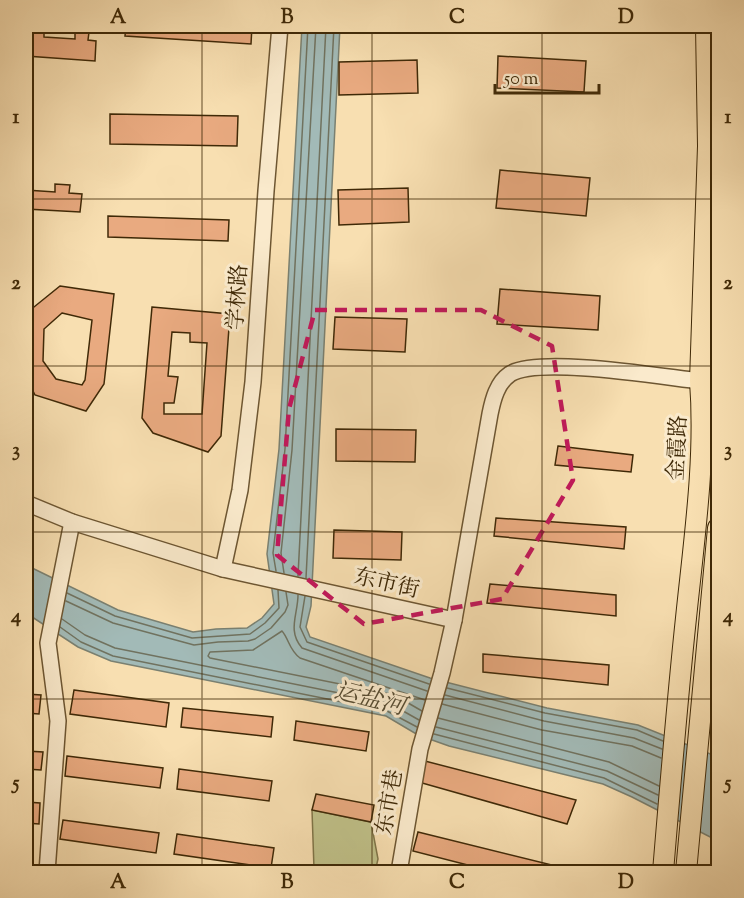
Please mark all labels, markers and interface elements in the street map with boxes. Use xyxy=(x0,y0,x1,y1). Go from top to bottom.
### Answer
text: A xyxy=(110,4,127,33)
text: B xyxy=(281,4,294,33)
text: C xyxy=(449,4,465,33)
text: D xyxy=(618,4,634,33)
scale bar xyxy=(495,57,598,95)
text: 50 m xyxy=(503,67,539,93)
text: 1 xyxy=(13,104,20,133)
text: 1 xyxy=(725,104,732,133)
street label: 学林路 xyxy=(221,263,257,331)
text: 2 xyxy=(11,270,21,299)
text: 2 xyxy=(723,270,733,299)
street label: 金霞路 xyxy=(661,414,697,482)
text: 3 xyxy=(12,437,20,466)
text: 3 xyxy=(724,437,732,466)
street label: 东市街 xyxy=(351,562,422,608)
text: 4 xyxy=(10,603,21,632)
text: 4 xyxy=(722,603,733,632)
water label: 运盐河 xyxy=(330,675,412,726)
street label: 东市巷 xyxy=(369,767,412,838)
text: 5 xyxy=(11,770,20,799)
text: 5 xyxy=(723,770,732,799)
text: A xyxy=(110,869,127,898)
text: B xyxy=(281,869,294,898)
text: C xyxy=(449,869,465,898)
text: D xyxy=(618,869,634,898)

